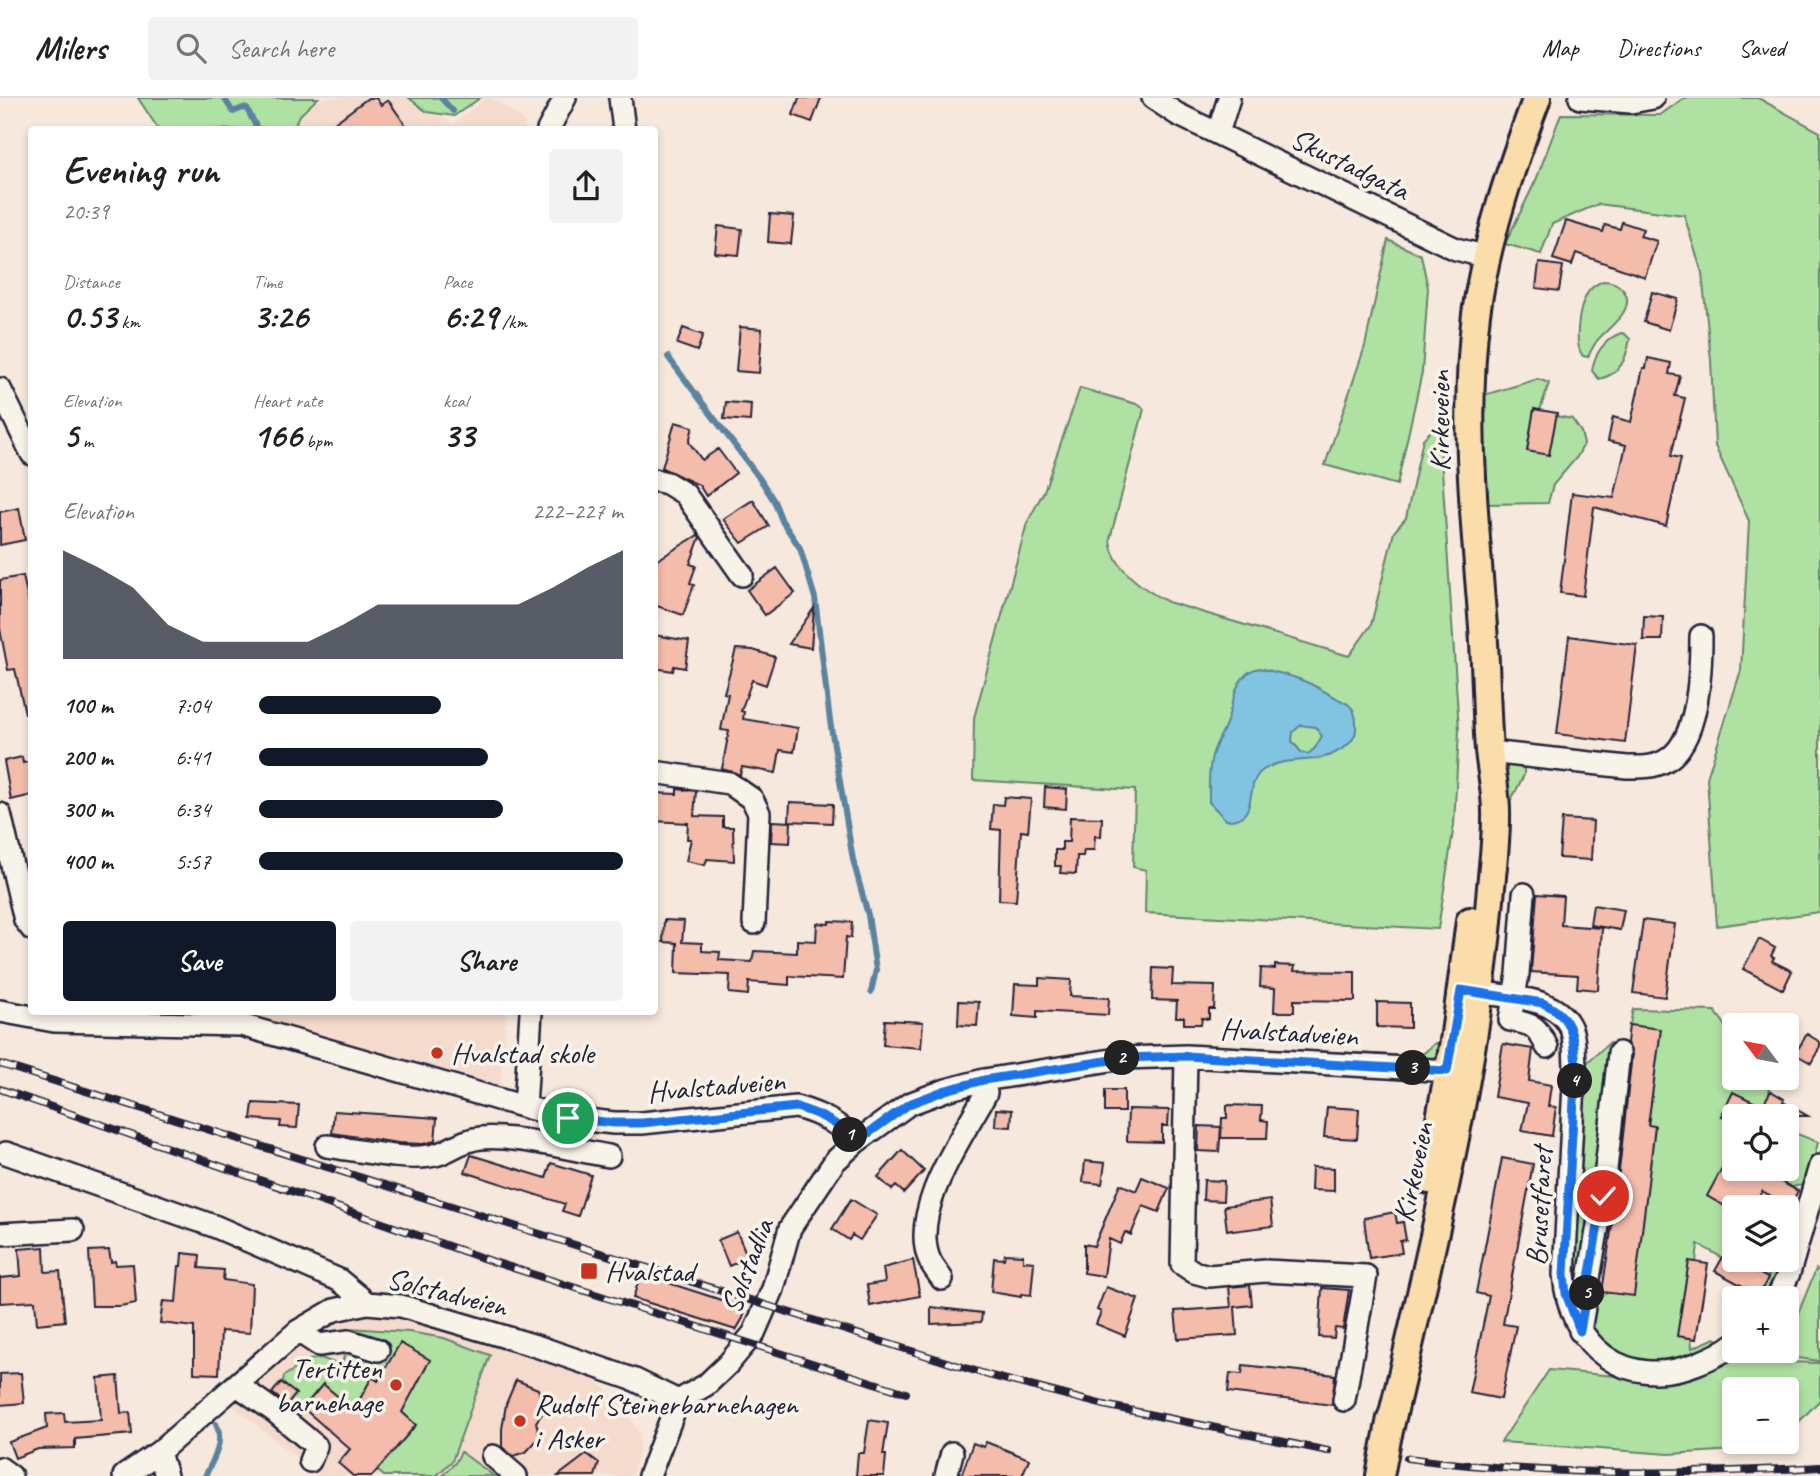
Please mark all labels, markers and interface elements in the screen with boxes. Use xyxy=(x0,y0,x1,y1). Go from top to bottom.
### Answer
search box xyxy=(148,17,638,80)
text: Milers xyxy=(35,27,106,69)
icon: search xyxy=(172,29,210,67)
text: Search here xyxy=(228,32,334,65)
text: Map xyxy=(1542,33,1579,63)
text: Directions xyxy=(1617,33,1700,63)
text: Saved xyxy=(1738,33,1785,63)
street label: Skustadgata xyxy=(1285,119,1417,210)
text: Evening run xyxy=(63,147,219,194)
button: share xyxy=(549,149,623,223)
text: 20:39 xyxy=(63,197,109,226)
text: Distance xyxy=(63,270,120,294)
text: Time xyxy=(253,270,282,294)
text: Pace xyxy=(443,270,472,294)
text: 0.53 xyxy=(63,294,117,339)
text: 3:26 xyxy=(253,294,308,339)
text: 6:29 xyxy=(443,294,498,339)
text: km xyxy=(117,310,140,334)
text: /km xyxy=(498,310,527,334)
street label: Kirkeveien xyxy=(1420,369,1458,471)
text: Elevation xyxy=(63,389,121,413)
text: Heart rate xyxy=(253,389,322,413)
text: kcal xyxy=(443,389,468,413)
text: 5 xyxy=(63,413,78,458)
text: 166 xyxy=(253,413,302,458)
text: 33 xyxy=(443,413,475,458)
text: m xyxy=(78,429,93,453)
text: bpm xyxy=(302,429,332,453)
text: Elevation xyxy=(63,497,134,526)
text: 222–227 m xyxy=(532,497,623,526)
text: 100 m xyxy=(63,691,113,720)
text: 7:04 xyxy=(175,691,211,720)
text: 200 m xyxy=(63,743,113,772)
text: 6:41 xyxy=(175,743,211,772)
text: 300 m xyxy=(63,795,113,824)
text: 6:34 xyxy=(175,795,211,824)
text: 400 m xyxy=(63,847,113,876)
text: 5:57 xyxy=(175,847,211,876)
button: Save xyxy=(63,921,336,1001)
button: Share xyxy=(350,921,623,1001)
street label: Hvalstadveien xyxy=(1219,1009,1360,1055)
north arrow xyxy=(1722,1013,1799,1090)
map controls xyxy=(1722,1013,1799,1454)
place label: Hvalstad skole xyxy=(451,1034,596,1072)
pin: 2 xyxy=(1104,1040,1140,1076)
marker: Hvalstad skole xyxy=(429,1045,445,1061)
text: 2 xyxy=(1117,1045,1126,1069)
pin: 3 xyxy=(1396,1051,1430,1086)
text: 3 xyxy=(1408,1055,1417,1079)
street label: Hvalstadveien xyxy=(646,1061,788,1111)
pin: 4 xyxy=(1558,1063,1592,1098)
text: 4 xyxy=(1570,1068,1579,1092)
pin xyxy=(538,1088,598,1148)
icon: arrive xyxy=(549,1099,587,1137)
button: locate xyxy=(1722,1104,1799,1181)
street label: Kirkeveien xyxy=(1384,1117,1442,1225)
pin: 1 xyxy=(832,1118,868,1152)
text: 1 xyxy=(845,1122,854,1146)
street label: Brusetfaret xyxy=(1517,1142,1561,1266)
pin xyxy=(1573,1166,1633,1226)
icon: check xyxy=(1584,1177,1622,1215)
button: layers xyxy=(1722,1195,1799,1272)
street label: Solstadlia xyxy=(712,1212,783,1318)
place label: Hvalstad xyxy=(605,1252,698,1290)
street label: Solstadveien xyxy=(383,1259,512,1326)
marker: Hvalstad xyxy=(579,1261,599,1281)
pin: 5 xyxy=(1570,1276,1604,1310)
text: 5 xyxy=(1582,1280,1591,1304)
button: + xyxy=(1722,1286,1799,1363)
place label: Tertitten barnehage xyxy=(275,1349,384,1421)
marker: Tertitten barnehage xyxy=(388,1377,404,1393)
button: − xyxy=(1722,1377,1799,1454)
place label: Rudolf Steinerbarnehagen i Asker xyxy=(534,1385,799,1457)
marker: Rudolf Steinerbarnehagen i Asker xyxy=(512,1413,528,1429)

